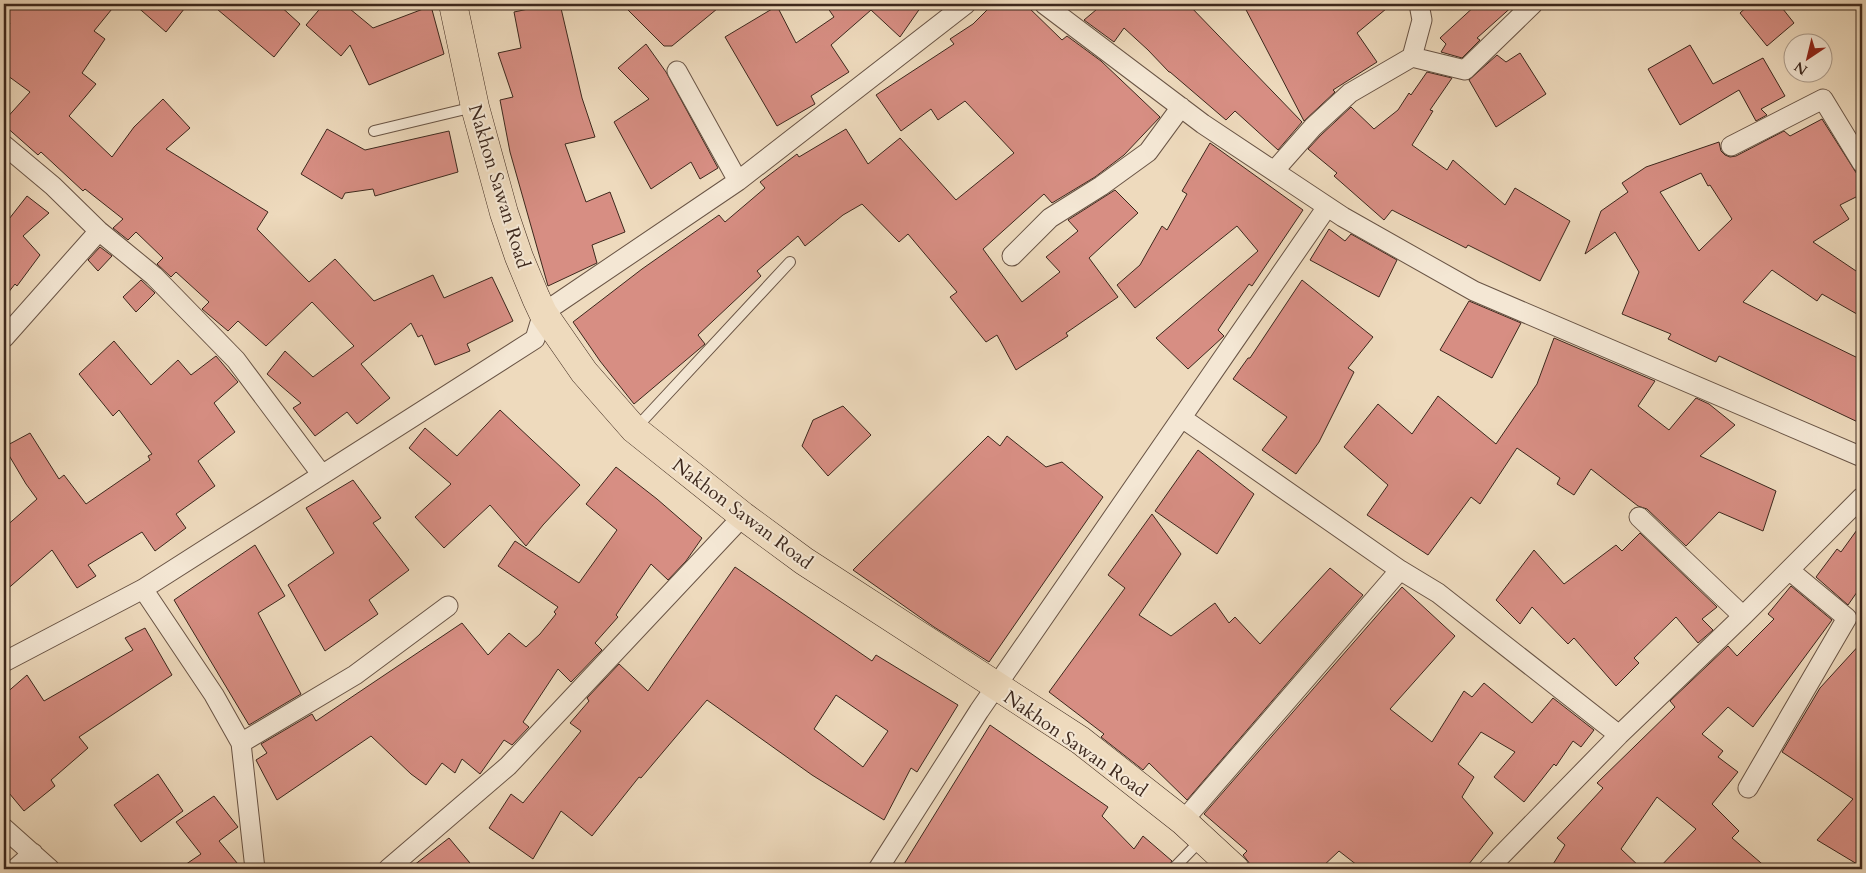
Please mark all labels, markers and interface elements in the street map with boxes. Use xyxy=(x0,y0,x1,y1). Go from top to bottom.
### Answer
north arrow xyxy=(1784,32,1834,82)
text: N xyxy=(1790,57,1811,80)
street label: Nakhon Sawan Road xyxy=(462,101,536,271)
street label: Nakhon Sawan Road xyxy=(667,452,818,575)
street label: Nakhon Sawan Road xyxy=(998,684,1153,803)

